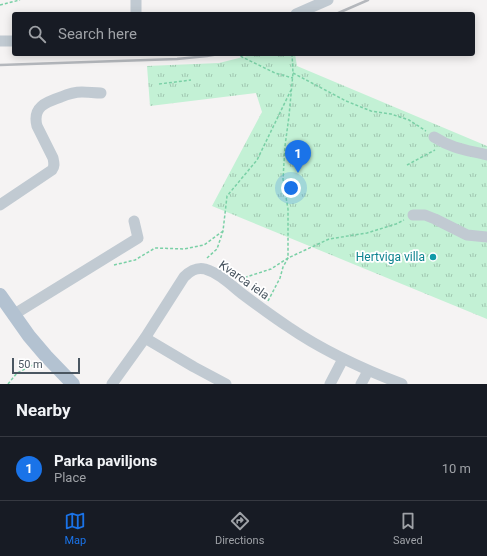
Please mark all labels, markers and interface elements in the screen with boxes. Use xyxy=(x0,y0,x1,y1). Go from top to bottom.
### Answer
search box xyxy=(12,12,475,56)
icon: search xyxy=(26,23,48,45)
text: Search here xyxy=(58,25,137,43)
pin: 1 xyxy=(285,140,311,173)
your location xyxy=(281,178,301,198)
place label: Hertviga villa xyxy=(356,250,425,264)
marker: Hertviga villa xyxy=(428,252,438,262)
street label: Kvarca iela xyxy=(216,258,272,302)
scale bar xyxy=(12,356,80,375)
text: 50 m xyxy=(18,358,43,371)
text: Nearby xyxy=(16,400,71,420)
text: Parka paviljons xyxy=(54,452,157,470)
text: 1 xyxy=(25,461,33,476)
text: 10 m xyxy=(442,461,471,476)
text: Place xyxy=(54,470,86,485)
tab: Map xyxy=(64,510,86,547)
tab: Directions xyxy=(215,510,264,547)
tab: Saved xyxy=(393,510,423,547)

